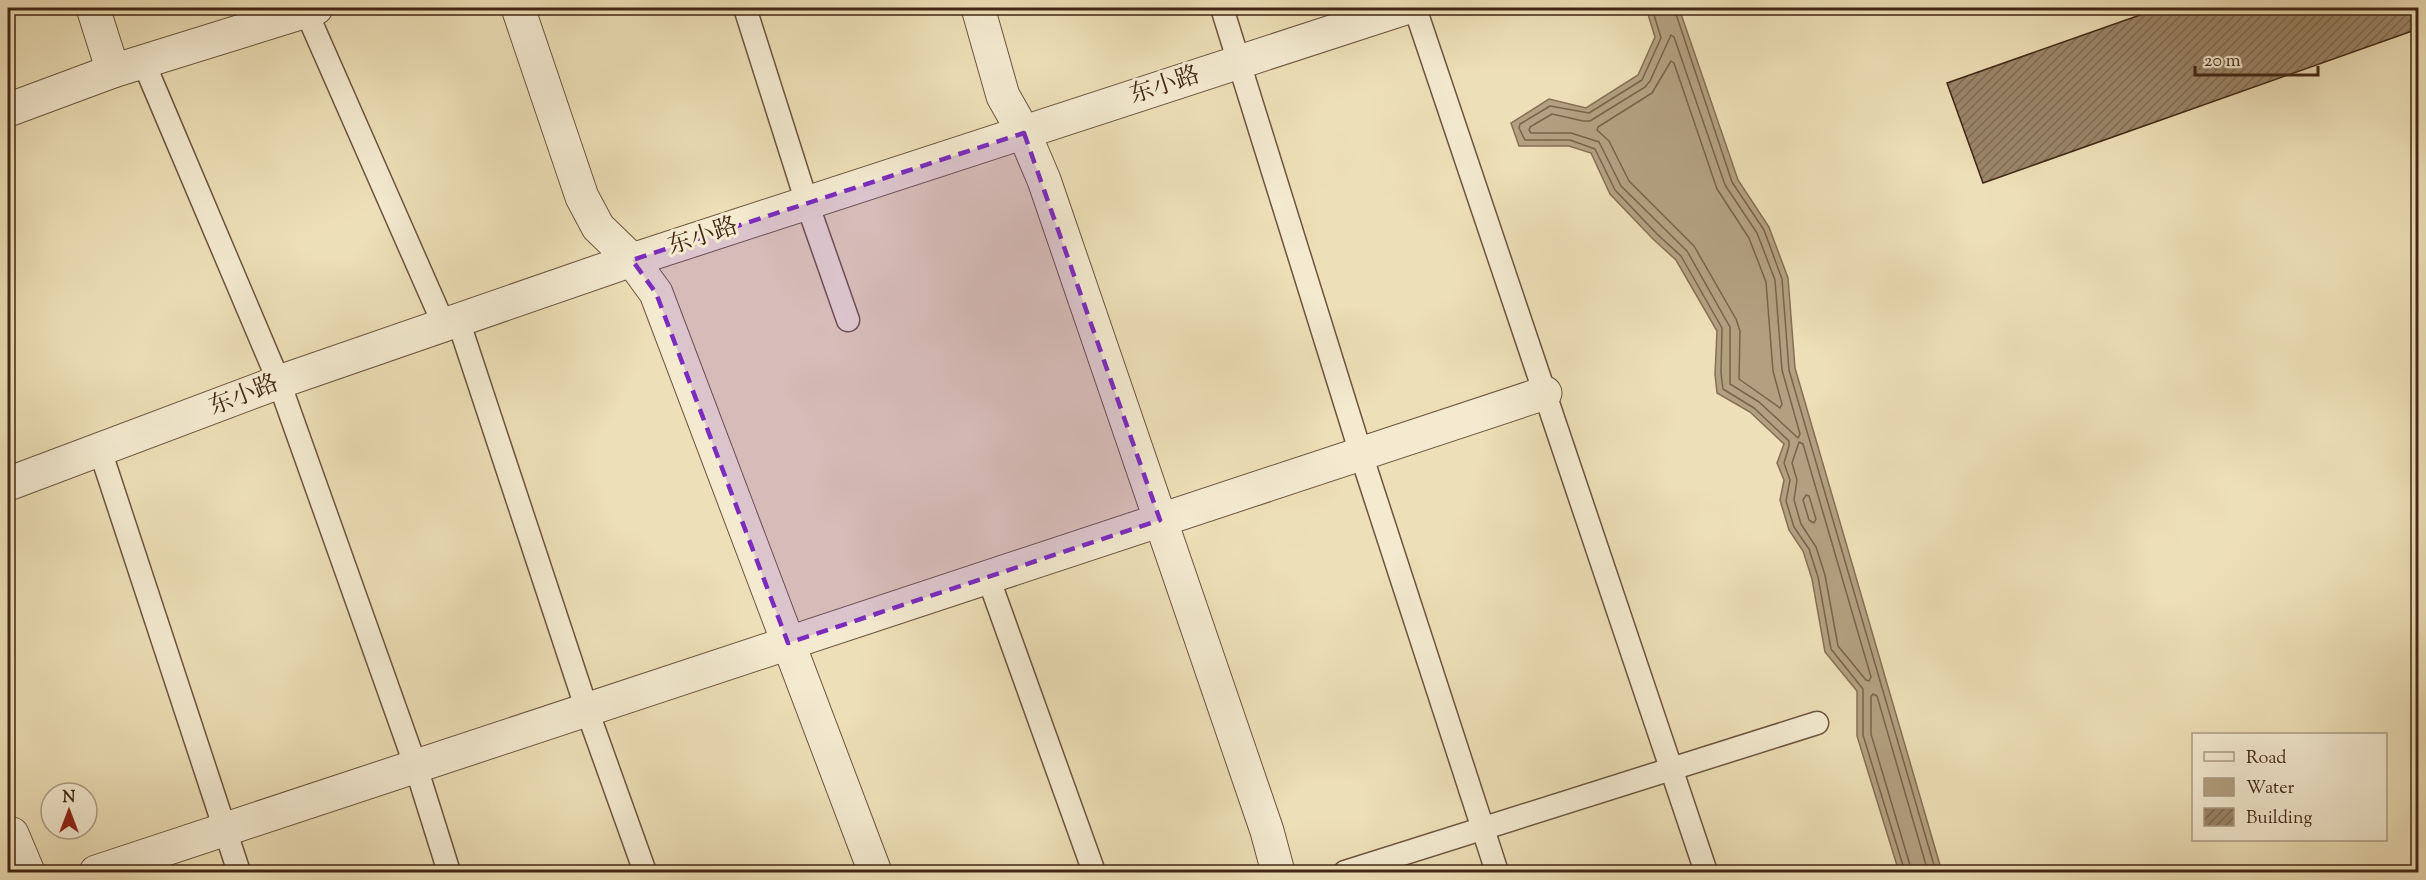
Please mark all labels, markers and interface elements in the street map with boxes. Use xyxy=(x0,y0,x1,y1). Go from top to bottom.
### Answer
scale bar xyxy=(2195,39,2318,77)
text: 20 m xyxy=(2204,49,2241,75)
street label: 东小路 xyxy=(1126,59,1204,113)
street label: 东小路 xyxy=(664,210,742,264)
street label: 东小路 xyxy=(204,367,284,425)
legend xyxy=(2192,733,2387,841)
text: Road xyxy=(2246,746,2286,772)
text: Water xyxy=(2246,776,2295,802)
north arrow xyxy=(39,781,99,841)
text: N xyxy=(63,787,76,810)
text: Building xyxy=(2246,806,2312,832)

